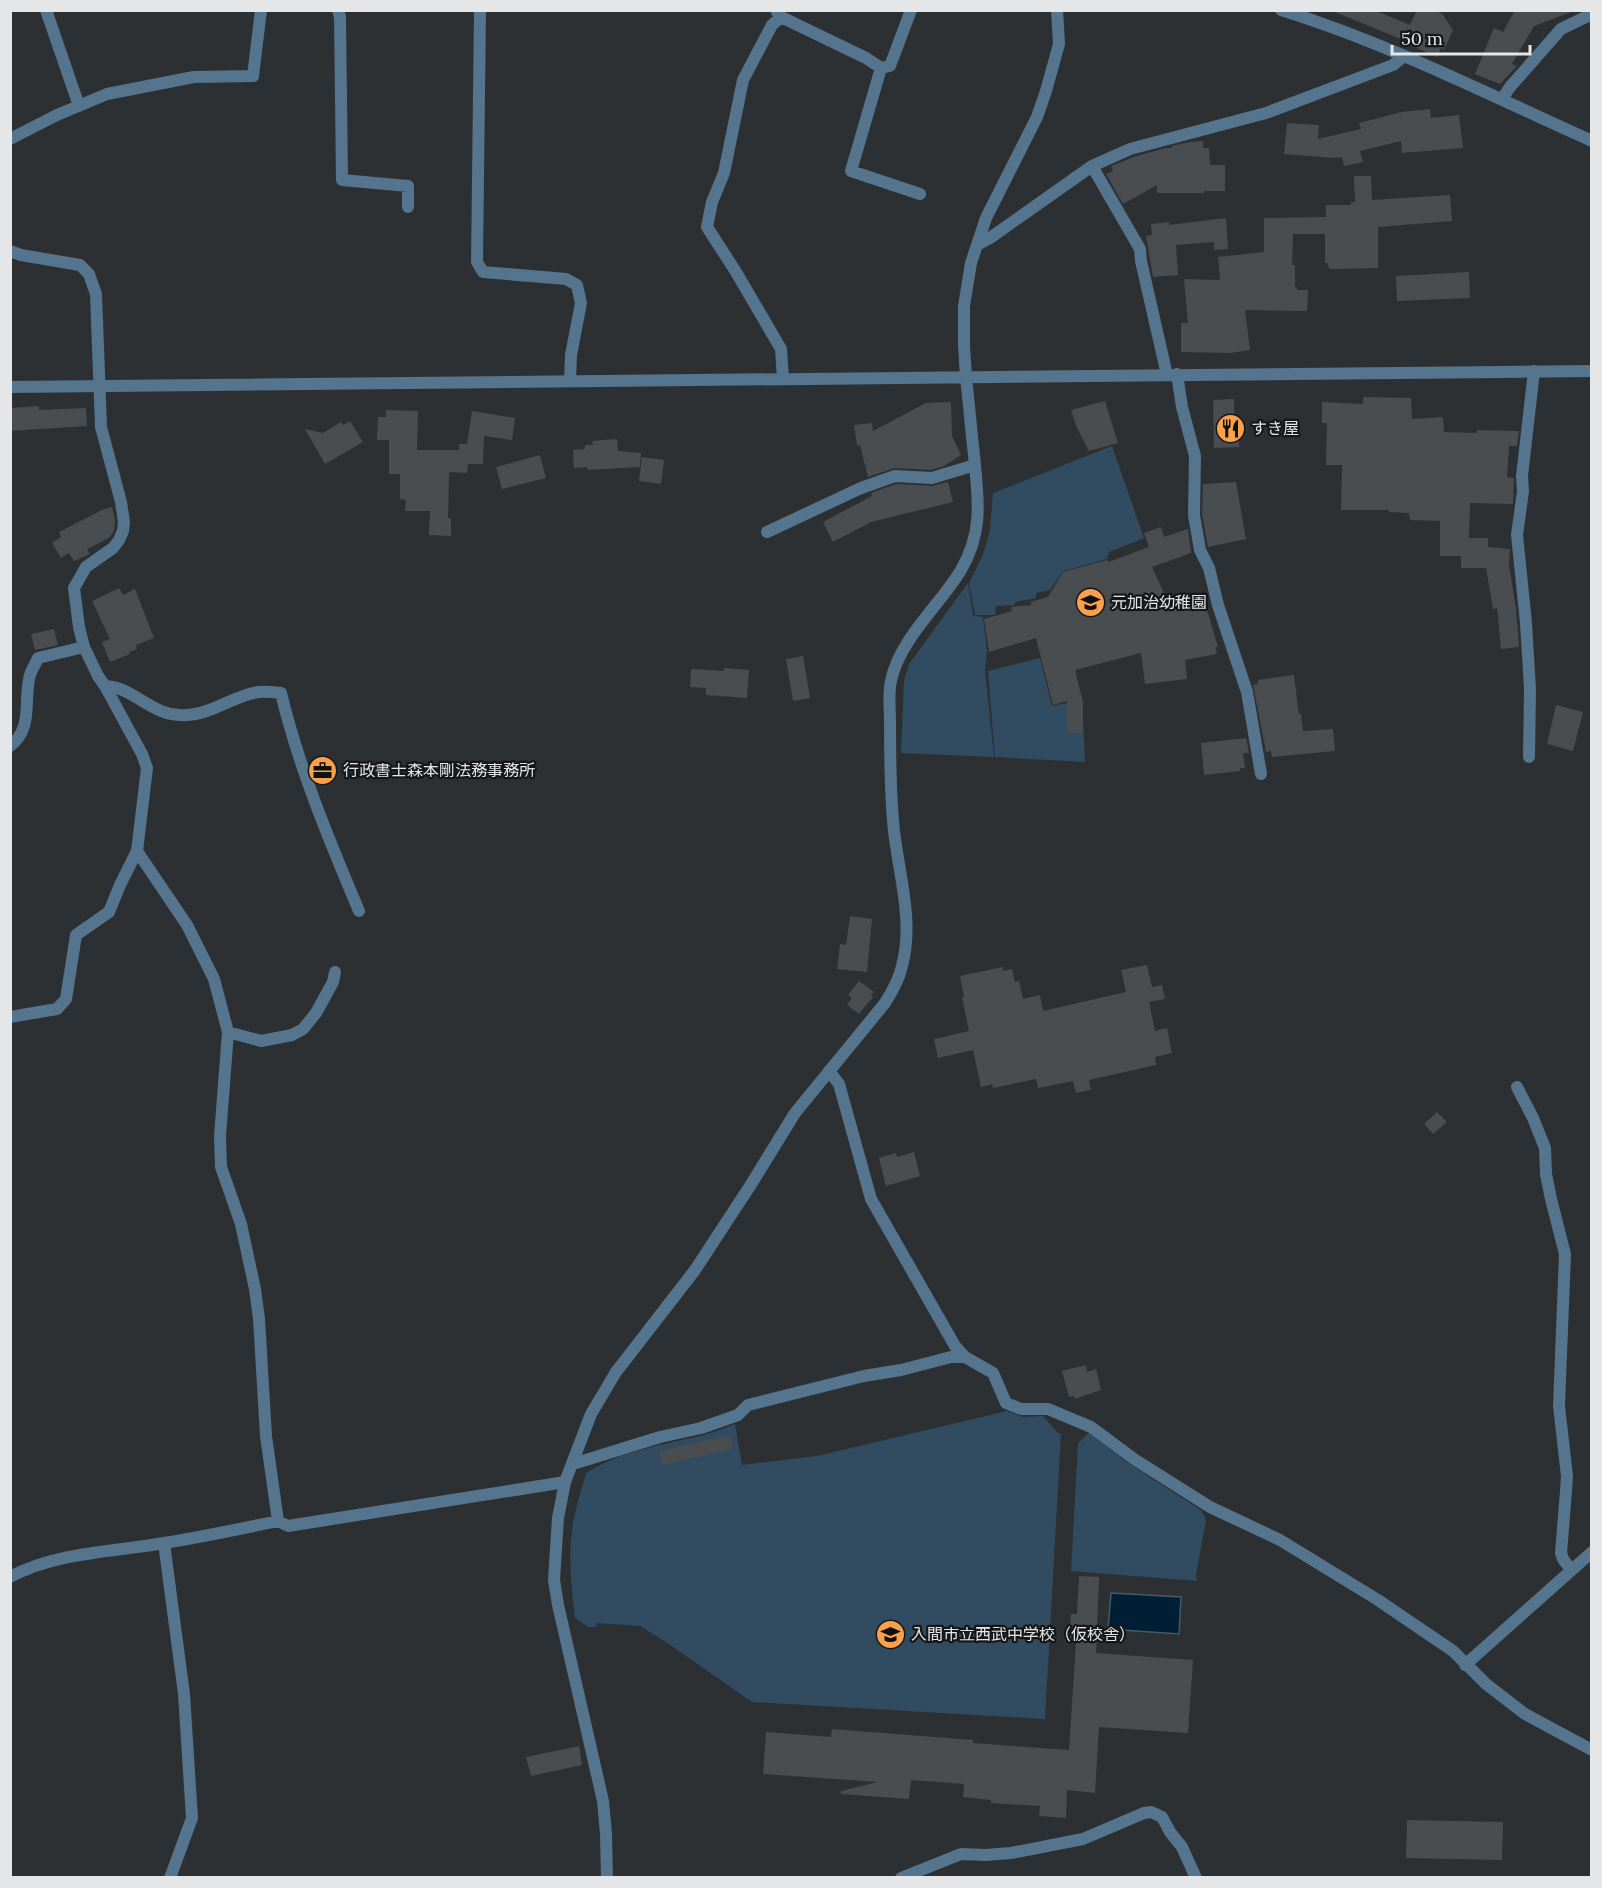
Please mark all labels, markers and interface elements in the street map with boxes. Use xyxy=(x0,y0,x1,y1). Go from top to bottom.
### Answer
scale bar xyxy=(1392,18,1530,56)
text: 50 m xyxy=(1401,27,1443,50)
restaurant icon: すき屋 xyxy=(1214,412,1246,444)
place label: すき屋 xyxy=(1251,418,1299,438)
school or university icon: 元加治幼稚園 xyxy=(1074,586,1106,618)
place label: 元加治幼稚園 xyxy=(1111,592,1207,612)
office icon: 行政書士森本剛法務事務所 xyxy=(306,754,338,786)
place label: 行政書士森本剛法務事務所 xyxy=(343,760,535,780)
school or university icon: 入間市立西武中学校（仮校舎） xyxy=(874,1618,906,1650)
place label: 入間市立西武中学校（仮校舎） xyxy=(911,1624,1135,1644)

